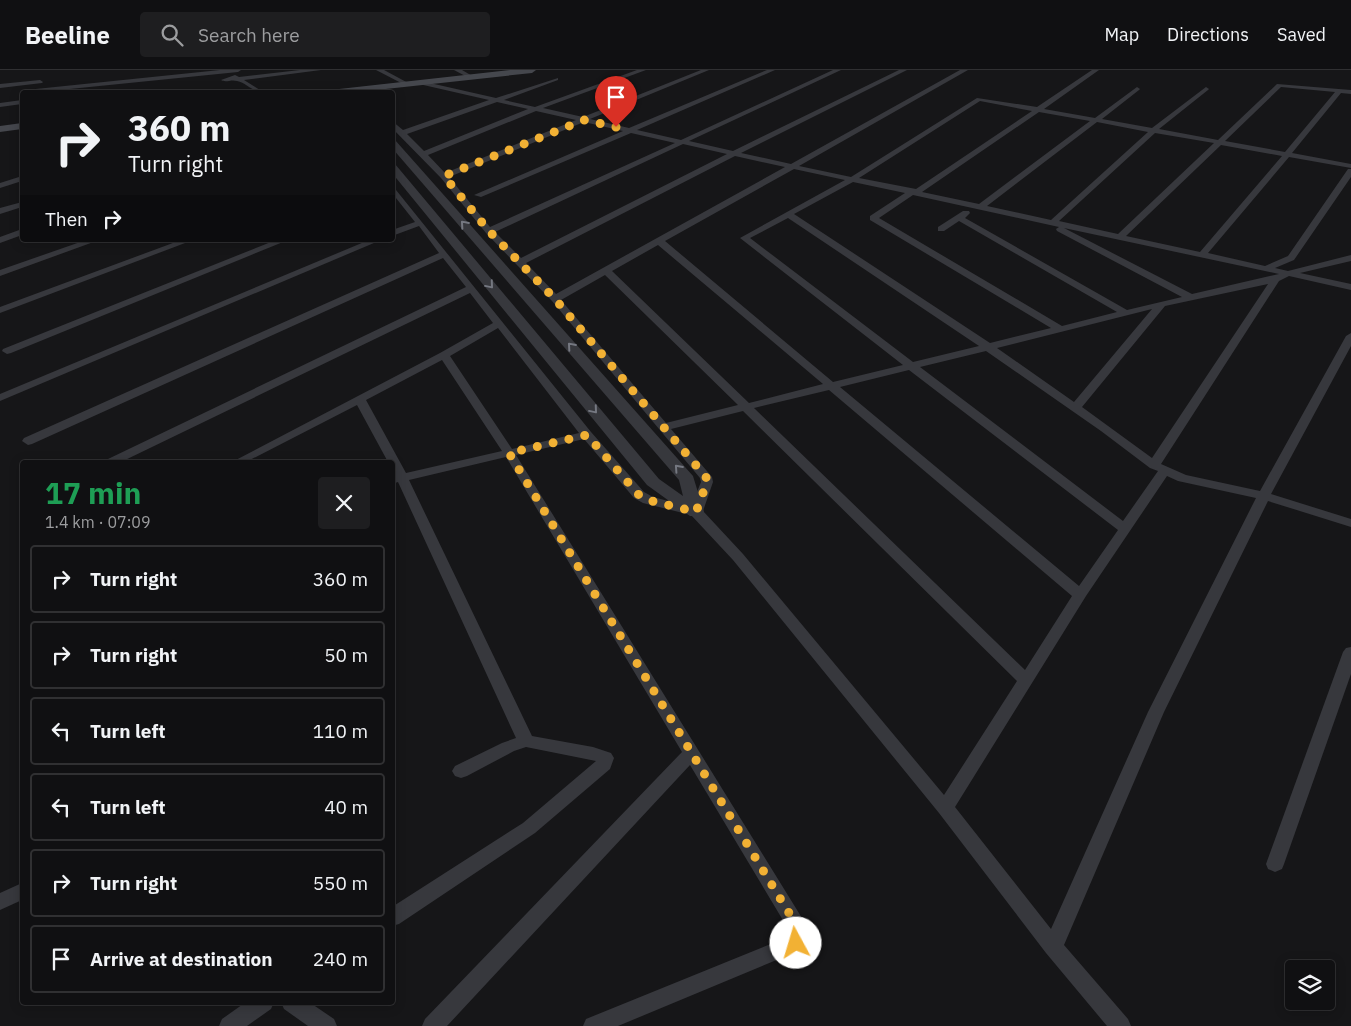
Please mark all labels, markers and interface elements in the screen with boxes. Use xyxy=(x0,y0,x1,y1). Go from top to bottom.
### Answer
search box xyxy=(140,12,490,57)
text: Beeline xyxy=(25,19,110,51)
icon: search xyxy=(158,21,186,49)
text: Search here xyxy=(198,23,300,47)
text: Map xyxy=(1104,23,1139,46)
text: Directions xyxy=(1167,23,1249,46)
text: Saved xyxy=(1277,23,1326,46)
pin xyxy=(595,76,637,127)
icon: arrive xyxy=(602,83,630,111)
text: 360 m xyxy=(128,105,231,151)
icon: right xyxy=(45,110,110,175)
text: Turn right xyxy=(128,149,223,178)
icon: right xyxy=(98,205,126,233)
text: Then xyxy=(45,207,88,231)
one-way arrow xyxy=(461,220,470,229)
one-way arrow xyxy=(485,279,493,288)
one-way arrow xyxy=(568,343,577,352)
one-way arrow xyxy=(588,405,597,414)
one-way arrow xyxy=(675,465,684,474)
text: 17 min xyxy=(45,473,141,512)
button: close xyxy=(318,477,370,529)
text: 1.4 km · 07:09 xyxy=(45,512,151,532)
icon: right xyxy=(47,565,75,593)
text: Turn right xyxy=(90,567,177,591)
text: 360 m xyxy=(313,567,368,591)
icon: right xyxy=(47,641,75,669)
text: Turn right xyxy=(90,643,177,667)
text: 50 m xyxy=(324,643,368,667)
icon: left xyxy=(47,717,75,745)
text: Turn left xyxy=(90,719,166,743)
text: 110 m xyxy=(313,719,368,743)
icon: left xyxy=(47,793,75,821)
text: Turn left xyxy=(90,795,166,819)
text: 40 m xyxy=(324,795,368,819)
icon: right xyxy=(47,869,75,897)
text: Turn right xyxy=(90,871,177,895)
text: 550 m xyxy=(313,871,368,895)
position arrow xyxy=(769,916,821,968)
icon: arrive xyxy=(47,945,75,973)
text: Arrive at destination xyxy=(90,947,273,971)
text: 240 m xyxy=(313,947,368,971)
map controls xyxy=(1285,960,1335,1010)
button: layers xyxy=(1285,960,1335,1010)

